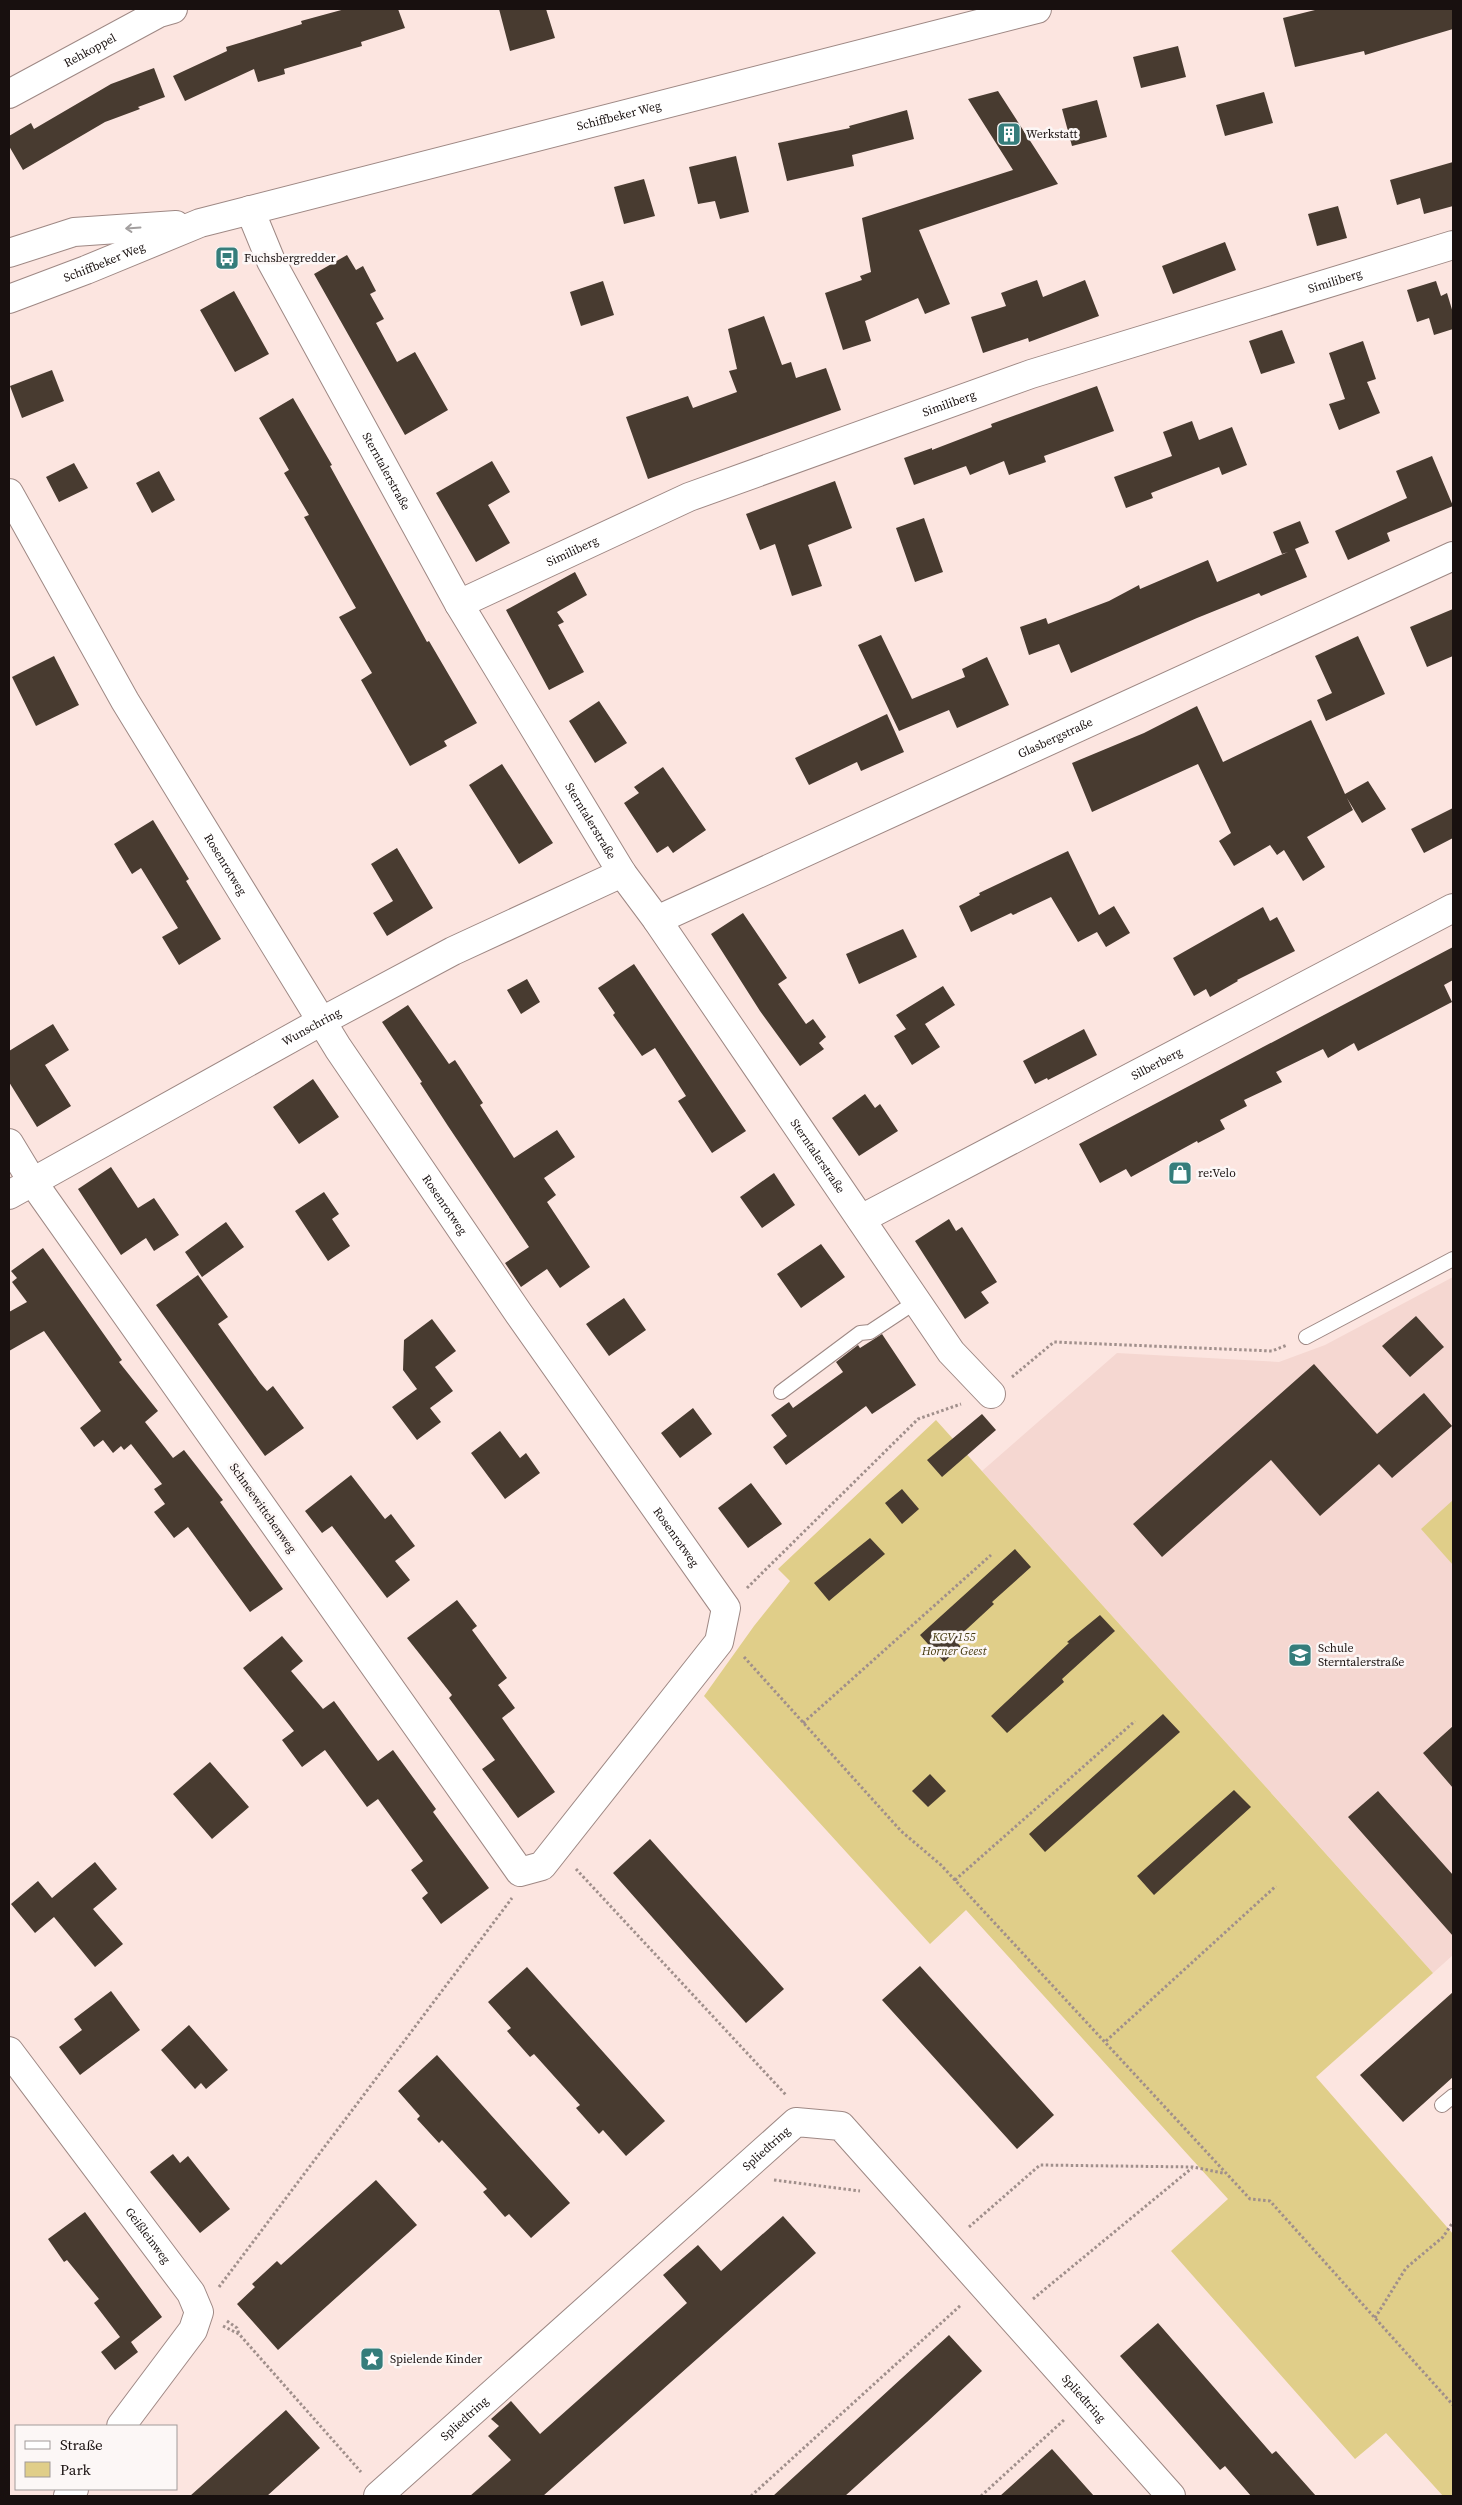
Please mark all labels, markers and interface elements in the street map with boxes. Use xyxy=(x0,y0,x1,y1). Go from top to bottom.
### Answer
street label: Rehkoppel xyxy=(61,29,119,71)
street label: Schiffbeker Weg xyxy=(575,97,663,134)
building icon: Werkstatt xyxy=(996,121,1022,147)
place label: Werkstatt xyxy=(1026,126,1077,142)
one-way arrow xyxy=(126,223,142,232)
street label: Schiffbeker Weg xyxy=(61,239,147,286)
bus stop icon: Fuchsbergredder xyxy=(214,245,240,271)
place label: Fuchsbergredder xyxy=(244,250,336,266)
street label: Similiberg xyxy=(1306,265,1364,297)
street label: Similiberg xyxy=(920,387,978,420)
street label: Sterntalerstraße xyxy=(358,430,414,513)
street label: Similiberg xyxy=(544,532,601,570)
street label: Glasbergstraße xyxy=(1015,714,1095,762)
street label: Sterntalerstraße xyxy=(561,780,620,862)
street label: Rosenrotweg xyxy=(200,831,250,898)
street label: Wunschring xyxy=(279,1004,344,1050)
street label: Silberberg xyxy=(1128,1044,1185,1084)
street label: Sterntalerstraße xyxy=(787,1116,849,1196)
shop icon: re:Velo xyxy=(1167,1160,1193,1186)
place label: re:Velo xyxy=(1198,1165,1236,1181)
street label: Rosenrotweg xyxy=(418,1172,471,1238)
street label: Schneewittchenweg xyxy=(226,1460,300,1556)
street label: Rosenrotweg xyxy=(650,1504,703,1570)
park label: KGV 155 Horner Geest xyxy=(921,1629,987,1659)
place label: Schule Sterntalerstraße xyxy=(1318,1640,1404,1670)
school or university icon: Schule Sterntalerstraße xyxy=(1287,1642,1313,1668)
street label: Spliedtring xyxy=(739,2123,794,2174)
street label: Geißleinweg xyxy=(122,2204,174,2267)
place icon: Spielende Kinder xyxy=(359,2346,385,2372)
place label: Spielende Kinder xyxy=(390,2351,482,2367)
street label: Spliedtring xyxy=(1058,2371,1110,2426)
street label: Spliedtring xyxy=(437,2393,492,2444)
legend xyxy=(15,2425,178,2490)
text: Straße xyxy=(60,2434,103,2455)
text: Park xyxy=(60,2459,92,2480)

